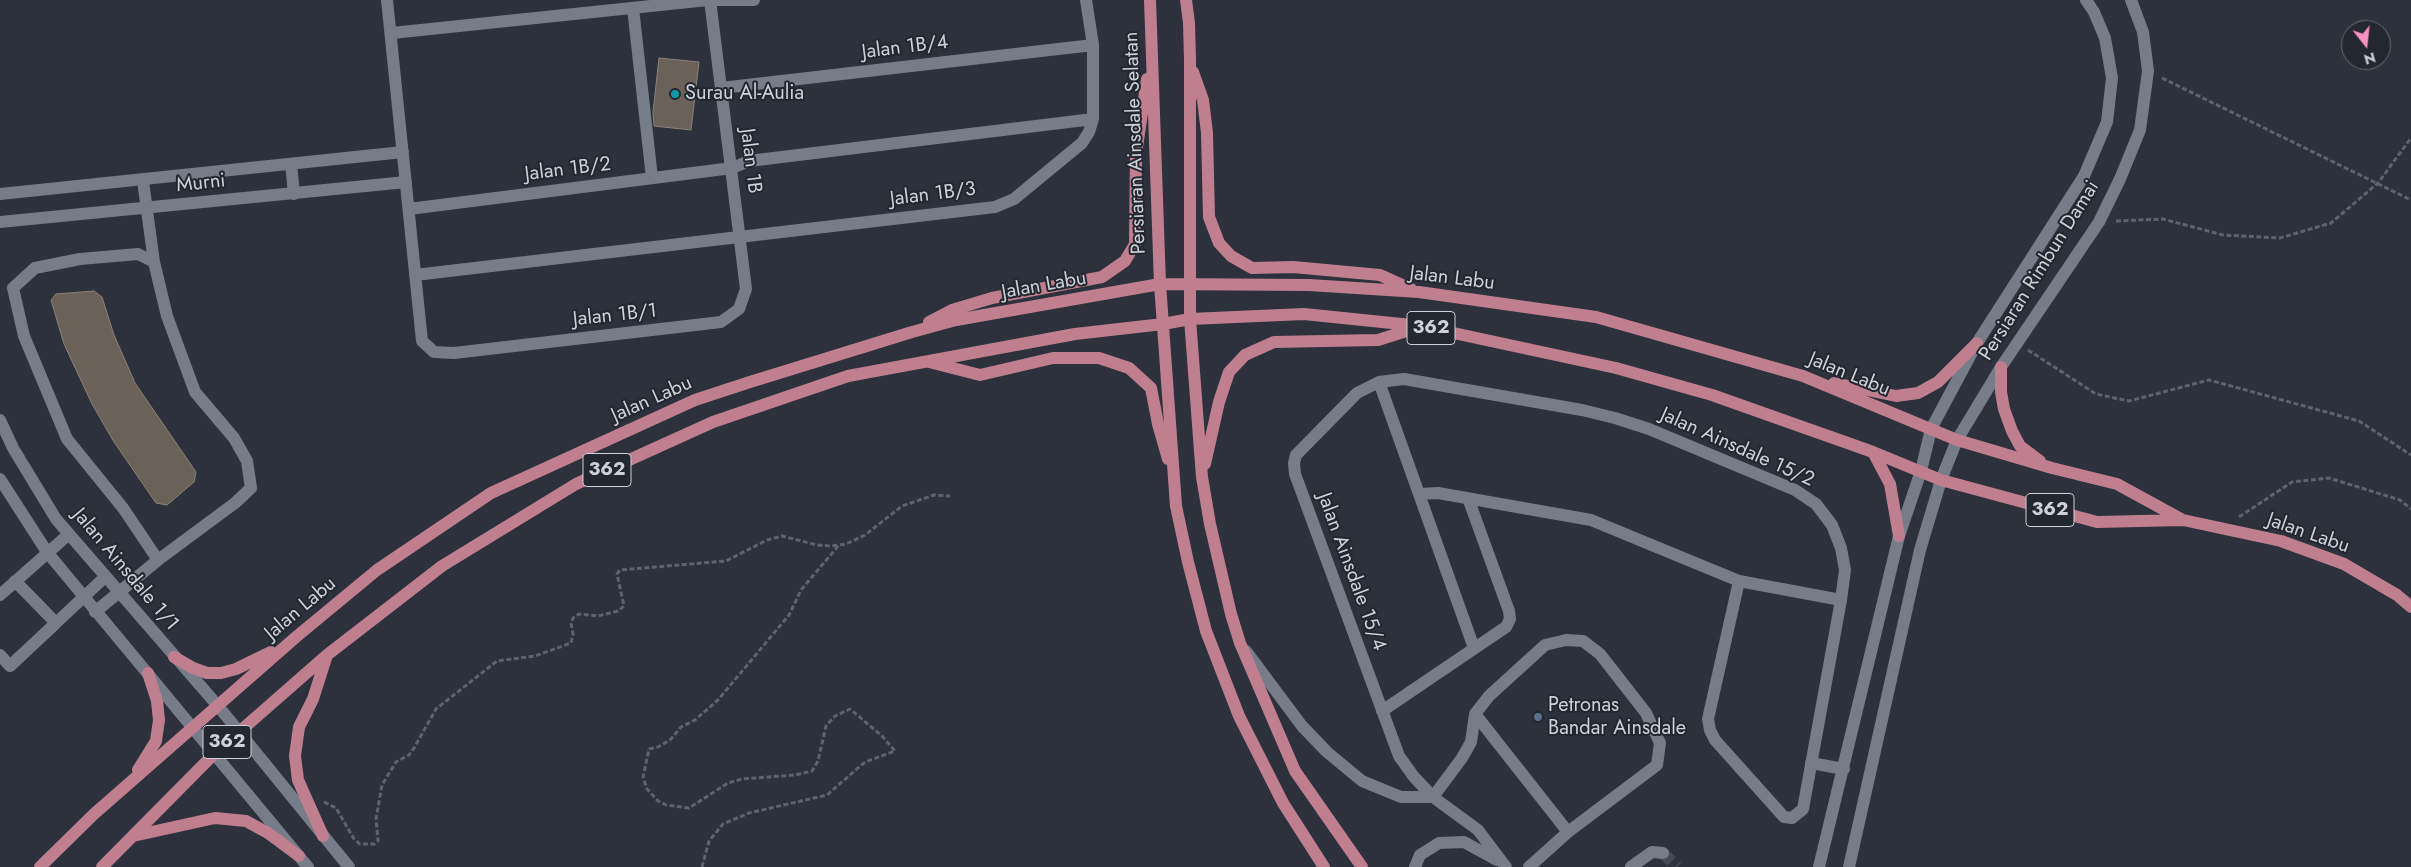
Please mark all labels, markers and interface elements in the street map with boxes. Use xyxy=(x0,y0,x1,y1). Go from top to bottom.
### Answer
north arrow xyxy=(2341,20,2391,70)
street label: Jalan 1B/4 xyxy=(860,31,950,65)
street label: Persiaran Ainsdale Selatan xyxy=(1120,31,1152,255)
text: N xyxy=(2362,47,2378,70)
place label: Surau Al-Aulia xyxy=(685,82,804,106)
marker: Surau Al-Aulia xyxy=(669,88,681,100)
street label: Jalan 1B xyxy=(734,127,766,195)
street label: Jalan 1B/2 xyxy=(524,153,612,187)
street label: Murni xyxy=(175,169,227,199)
street label: Persiaran Rimbun Damai xyxy=(1975,177,2105,365)
street label: Jalan 1B/3 xyxy=(889,178,977,212)
street label: Jalan Labu xyxy=(1408,262,1496,296)
street label: Jalan Labu xyxy=(1000,267,1088,305)
street label: Jalan 1B/1 xyxy=(572,300,658,332)
road number: 362 xyxy=(1407,312,1455,344)
street label: Jalan Labu xyxy=(1805,348,1893,402)
street label: Jalan Labu xyxy=(608,372,696,428)
street label: Jalan Ainsdale 15/2 xyxy=(1656,403,1818,493)
road number: 362 xyxy=(583,454,631,486)
street label: Jalan Ainsdale 15/4 xyxy=(1311,490,1391,654)
road number: 362 xyxy=(2026,494,2074,526)
street label: Jalan Ainsdale 1/1 xyxy=(67,504,183,636)
street label: Jalan Labu xyxy=(2264,509,2352,559)
street label: Jalan Labu xyxy=(260,572,342,646)
place label: Petronas Bandar Ainsdale xyxy=(1548,694,1686,741)
marker: Petronas Bandar Ainsdale xyxy=(1532,711,1544,723)
road number: 362 xyxy=(203,726,251,759)

